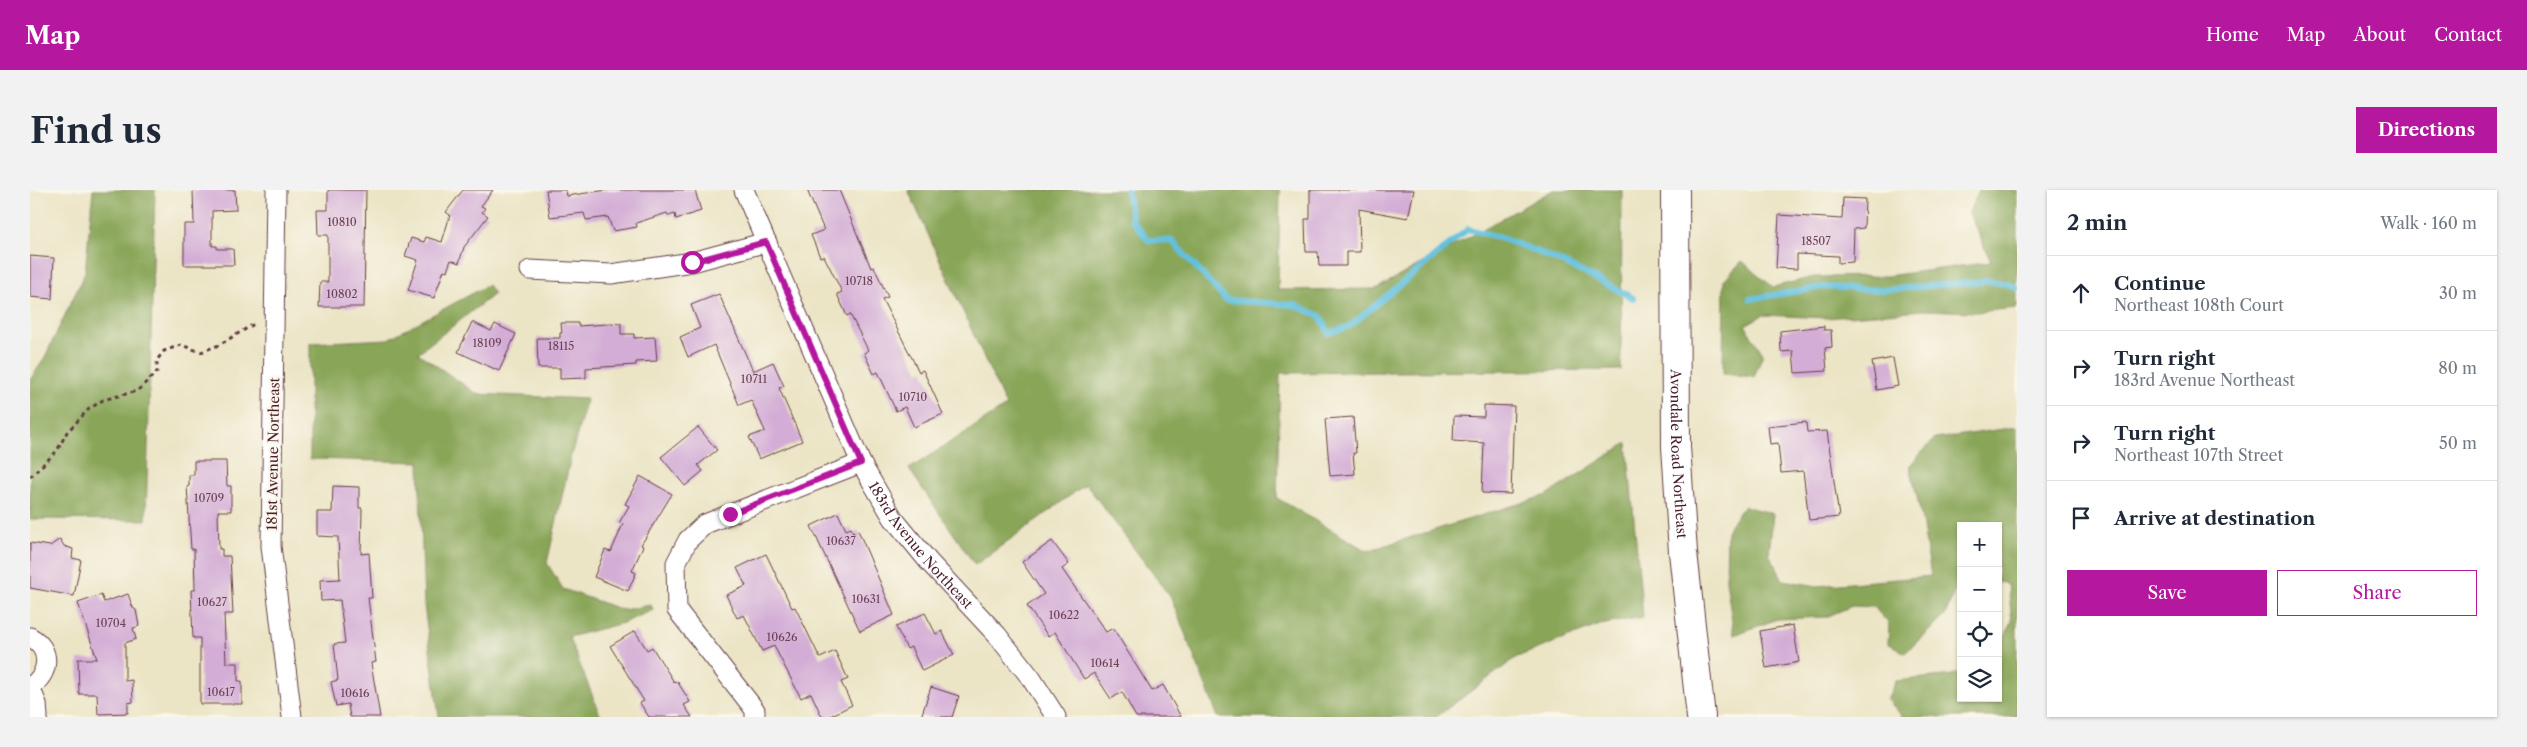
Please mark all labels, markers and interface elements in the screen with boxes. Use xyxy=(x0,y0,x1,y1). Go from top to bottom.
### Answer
text: Map xyxy=(25,21,80,50)
text: Home xyxy=(2206,24,2259,46)
text: Map xyxy=(2287,24,2325,46)
text: About xyxy=(2353,24,2406,46)
text: Contact xyxy=(2434,24,2502,46)
button: Directions xyxy=(2356,107,2497,153)
text: Find us xyxy=(30,109,162,152)
text: 2 min xyxy=(2067,210,2127,235)
text: Walk · 160 m xyxy=(2380,213,2477,233)
house number: 10810 xyxy=(327,215,357,229)
house number: 18507 xyxy=(1801,234,1831,248)
route start xyxy=(681,251,704,274)
text: Continue xyxy=(2114,272,2206,295)
house number: 10718 xyxy=(845,274,873,288)
icon: ahead xyxy=(2067,279,2095,307)
text: 30 m xyxy=(2439,283,2477,303)
house number: 10802 xyxy=(326,287,358,301)
text: Northeast 108th Court xyxy=(2114,295,2284,315)
house number: 18109 xyxy=(472,336,502,350)
house number: 18115 xyxy=(548,339,574,353)
text: Turn right xyxy=(2114,347,2215,370)
icon: right xyxy=(2067,354,2095,382)
text: 80 m xyxy=(2438,358,2477,378)
street label: Avondale Road Northeast xyxy=(1667,368,1691,539)
text: 183rd Avenue Northeast xyxy=(2114,370,2295,390)
house number: 10711 xyxy=(741,372,768,386)
street label: 181st Avenue Northeast xyxy=(263,377,283,531)
house number: 10710 xyxy=(899,390,927,404)
text: Turn right xyxy=(2114,422,2215,445)
icon: right xyxy=(2067,429,2095,457)
text: 50 m xyxy=(2439,433,2477,453)
text: Northeast 107th Street xyxy=(2114,445,2283,465)
street label: 183rd Avenue Northeast xyxy=(865,478,977,613)
house number: 10709 xyxy=(194,491,224,505)
route end xyxy=(719,503,742,526)
icon: arrive xyxy=(2067,504,2095,532)
text: Arrive at destination xyxy=(2114,507,2315,530)
map controls xyxy=(1957,522,2002,702)
button: + xyxy=(1957,522,2002,567)
house number: 10637 xyxy=(826,534,856,548)
button: − xyxy=(1957,567,2002,612)
button: Save xyxy=(2067,570,2267,616)
button: Share xyxy=(2277,570,2477,616)
house number: 10631 xyxy=(852,592,881,606)
house number: 10627 xyxy=(197,595,227,609)
house number: 10622 xyxy=(1049,608,1079,622)
button: locate xyxy=(1957,612,2002,657)
house number: 10704 xyxy=(96,616,126,630)
house number: 10626 xyxy=(767,630,798,644)
house number: 10614 xyxy=(1090,656,1120,670)
button: layers xyxy=(1957,657,2002,702)
house number: 10617 xyxy=(207,685,236,699)
house number: 10616 xyxy=(340,686,370,700)

